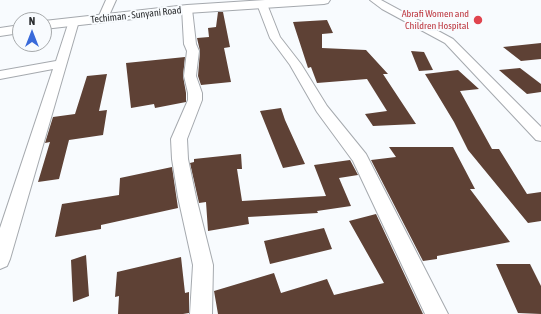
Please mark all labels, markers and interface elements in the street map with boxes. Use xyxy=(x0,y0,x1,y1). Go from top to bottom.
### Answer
street label: Techiman - Sunyani Road xyxy=(90,4,182,26)
place label: Abrafi Women and Children Hospital xyxy=(402,8,469,32)
north arrow xyxy=(12,12,52,52)
marker: Abrafi Women and Children Hospital xyxy=(472,14,484,26)
text: N xyxy=(29,15,35,27)

